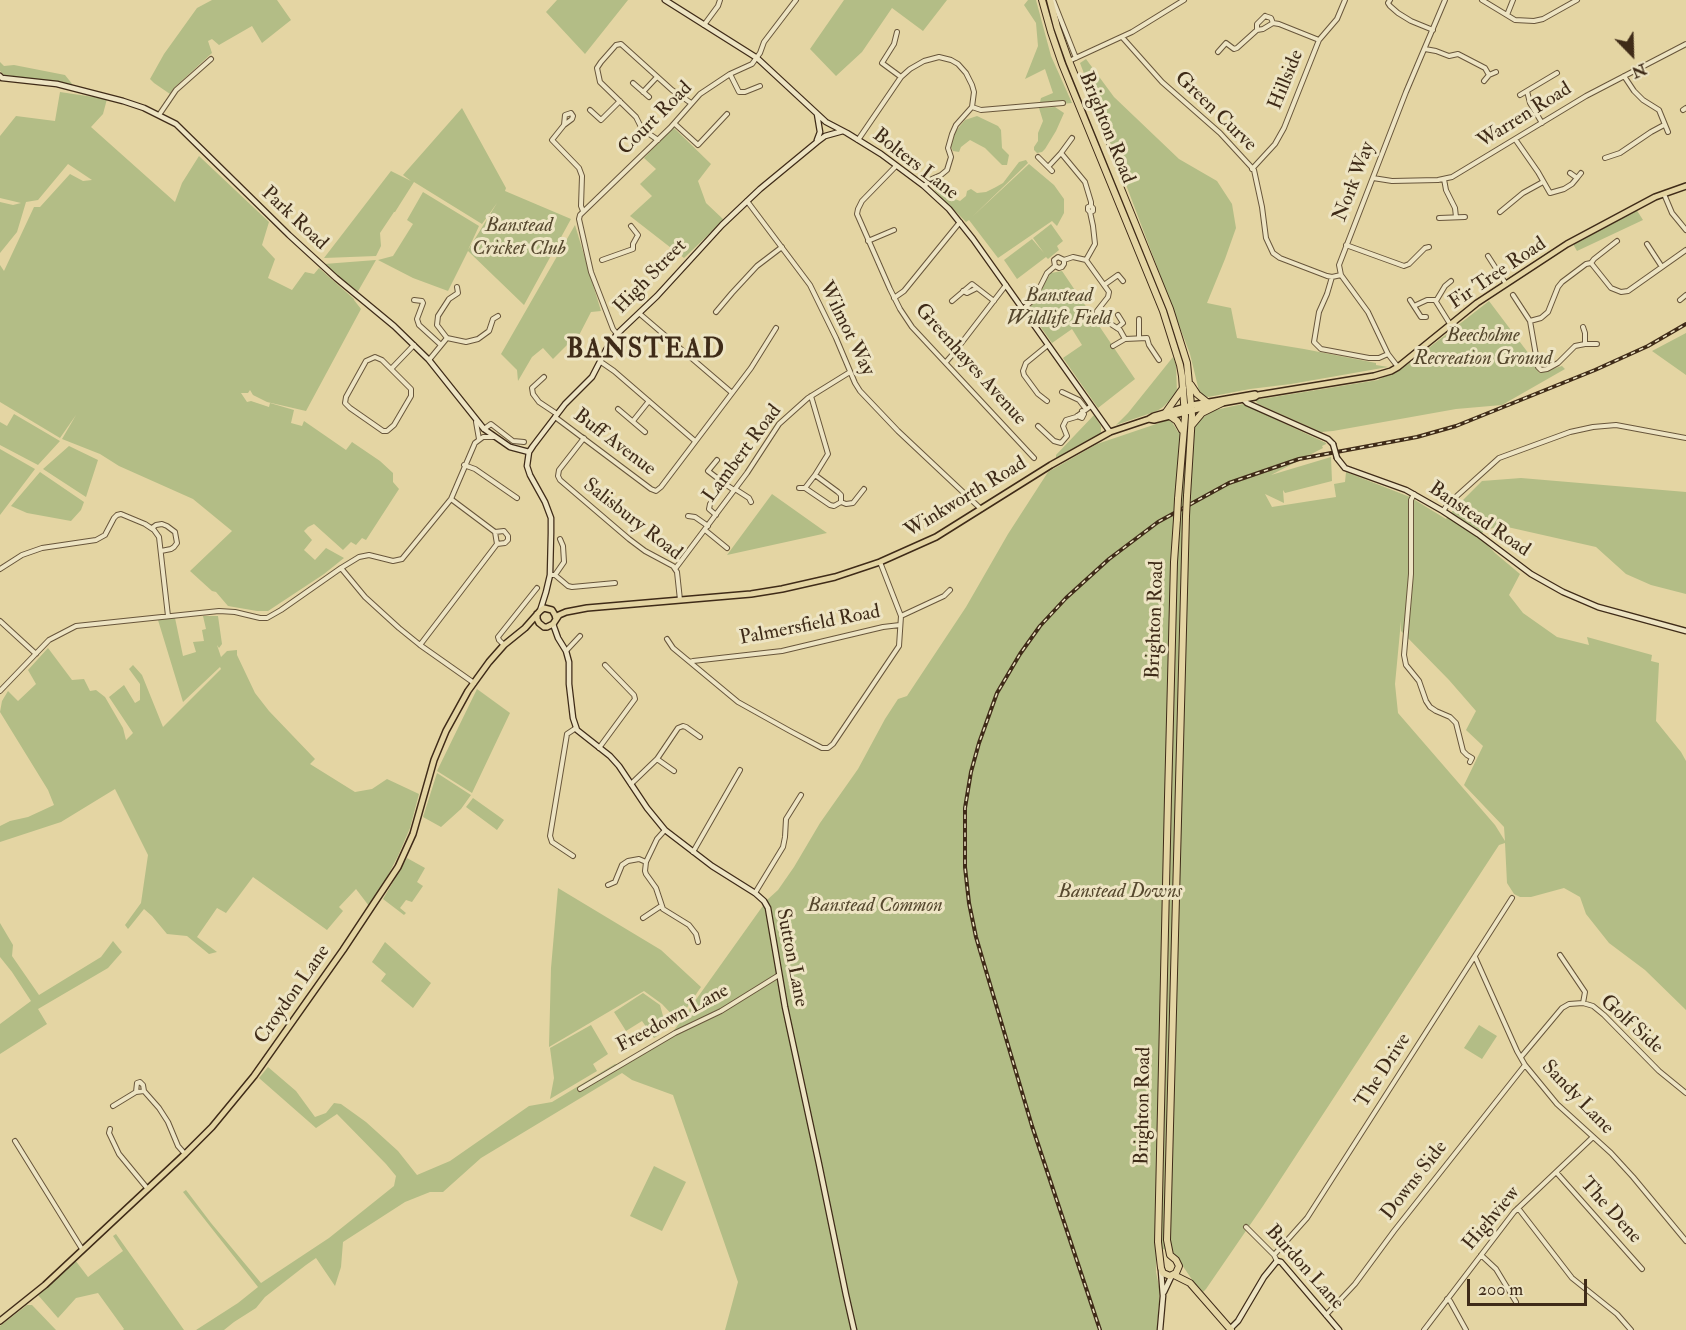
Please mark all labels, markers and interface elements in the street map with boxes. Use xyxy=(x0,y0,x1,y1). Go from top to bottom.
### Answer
north arrow xyxy=(1602,24,1662,84)
street label: Hillside xyxy=(1264,47,1310,113)
text: N xyxy=(1629,59,1650,83)
street label: Green Curve xyxy=(1169,67,1261,157)
street label: Brighton Road xyxy=(1073,69,1139,187)
street label: Court Road xyxy=(614,77,698,161)
street label: Warren Road xyxy=(1474,78,1576,154)
street label: Bolters Lane xyxy=(867,124,963,206)
street label: Nork Way xyxy=(1329,139,1381,225)
street label: Park Road xyxy=(256,182,332,256)
park label: Banstead Cricket Club xyxy=(472,215,566,262)
street label: Fir Tree Road xyxy=(1445,233,1551,315)
street label: High Street xyxy=(610,235,692,319)
street label: Wilmot Way xyxy=(813,278,879,380)
park label: Banstead Wildlife Field xyxy=(1006,285,1112,332)
street label: Greenhayes Avenue xyxy=(909,299,1031,431)
park label: Beecholme Recreation Ground xyxy=(1414,325,1552,372)
district label: BANSTEAD xyxy=(566,335,726,367)
street label: Lambert Road xyxy=(698,400,788,508)
street label: Buff Avenue xyxy=(568,404,660,482)
street label: Winkworth Road xyxy=(901,452,1031,544)
street label: Salisbury Road xyxy=(578,474,686,566)
street label: Banstead Road xyxy=(1424,477,1534,563)
street label: Brighton Road xyxy=(1142,560,1170,680)
street label: Palmersfield Road xyxy=(738,601,882,651)
park label: Banstead Downs xyxy=(1058,881,1182,905)
park label: Banstead Common xyxy=(807,895,943,919)
street label: Sutton Lane xyxy=(770,907,812,1009)
street label: Croydon Lane xyxy=(250,941,336,1049)
street label: Freedown Lane xyxy=(613,979,733,1059)
street label: Golf Side xyxy=(1594,990,1668,1060)
street label: The Drive xyxy=(1351,1029,1417,1113)
street label: Brighton Road xyxy=(1131,1047,1157,1165)
street label: Sandy Lane xyxy=(1536,1056,1618,1140)
street label: Downs Side xyxy=(1377,1137,1453,1225)
street label: The Dene xyxy=(1574,1173,1646,1249)
street label: Highview xyxy=(1458,1182,1526,1256)
street label: Burdon Lane xyxy=(1260,1221,1348,1315)
scale bar xyxy=(1470,1267,1590,1305)
text: 200 m xyxy=(1478,1278,1523,1301)

